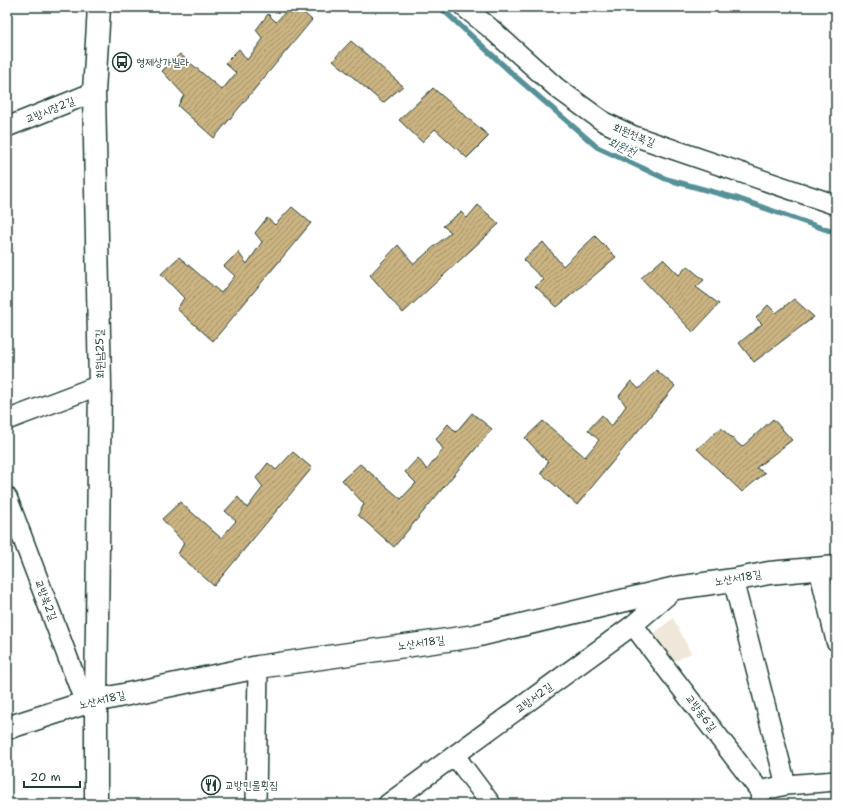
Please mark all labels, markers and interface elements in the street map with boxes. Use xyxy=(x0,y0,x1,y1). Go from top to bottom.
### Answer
bus stop icon: 형제상가빌라 xyxy=(111,51,133,73)
place label: 형제상가빌라 xyxy=(136,55,189,70)
street label: 교방시장2길 xyxy=(23,93,77,127)
street label: 회원천북길 xyxy=(611,121,657,149)
water label: 회원천 xyxy=(606,134,638,160)
street label: 회원남25길 xyxy=(92,329,108,379)
street label: 노산서18길 xyxy=(713,566,763,590)
street label: 교방북2길 xyxy=(31,577,61,623)
street label: 노산서18길 xyxy=(396,632,446,654)
street label: 교방서2길 xyxy=(512,679,556,717)
street label: 노산서18길 xyxy=(77,687,127,713)
street label: 교방동6길 xyxy=(682,691,720,735)
scale bar xyxy=(24,763,80,789)
text: 20 m xyxy=(30,769,61,785)
restaurant icon: 교방민물횟집 xyxy=(200,774,222,796)
place label: 교방민물횟집 xyxy=(225,778,278,793)

